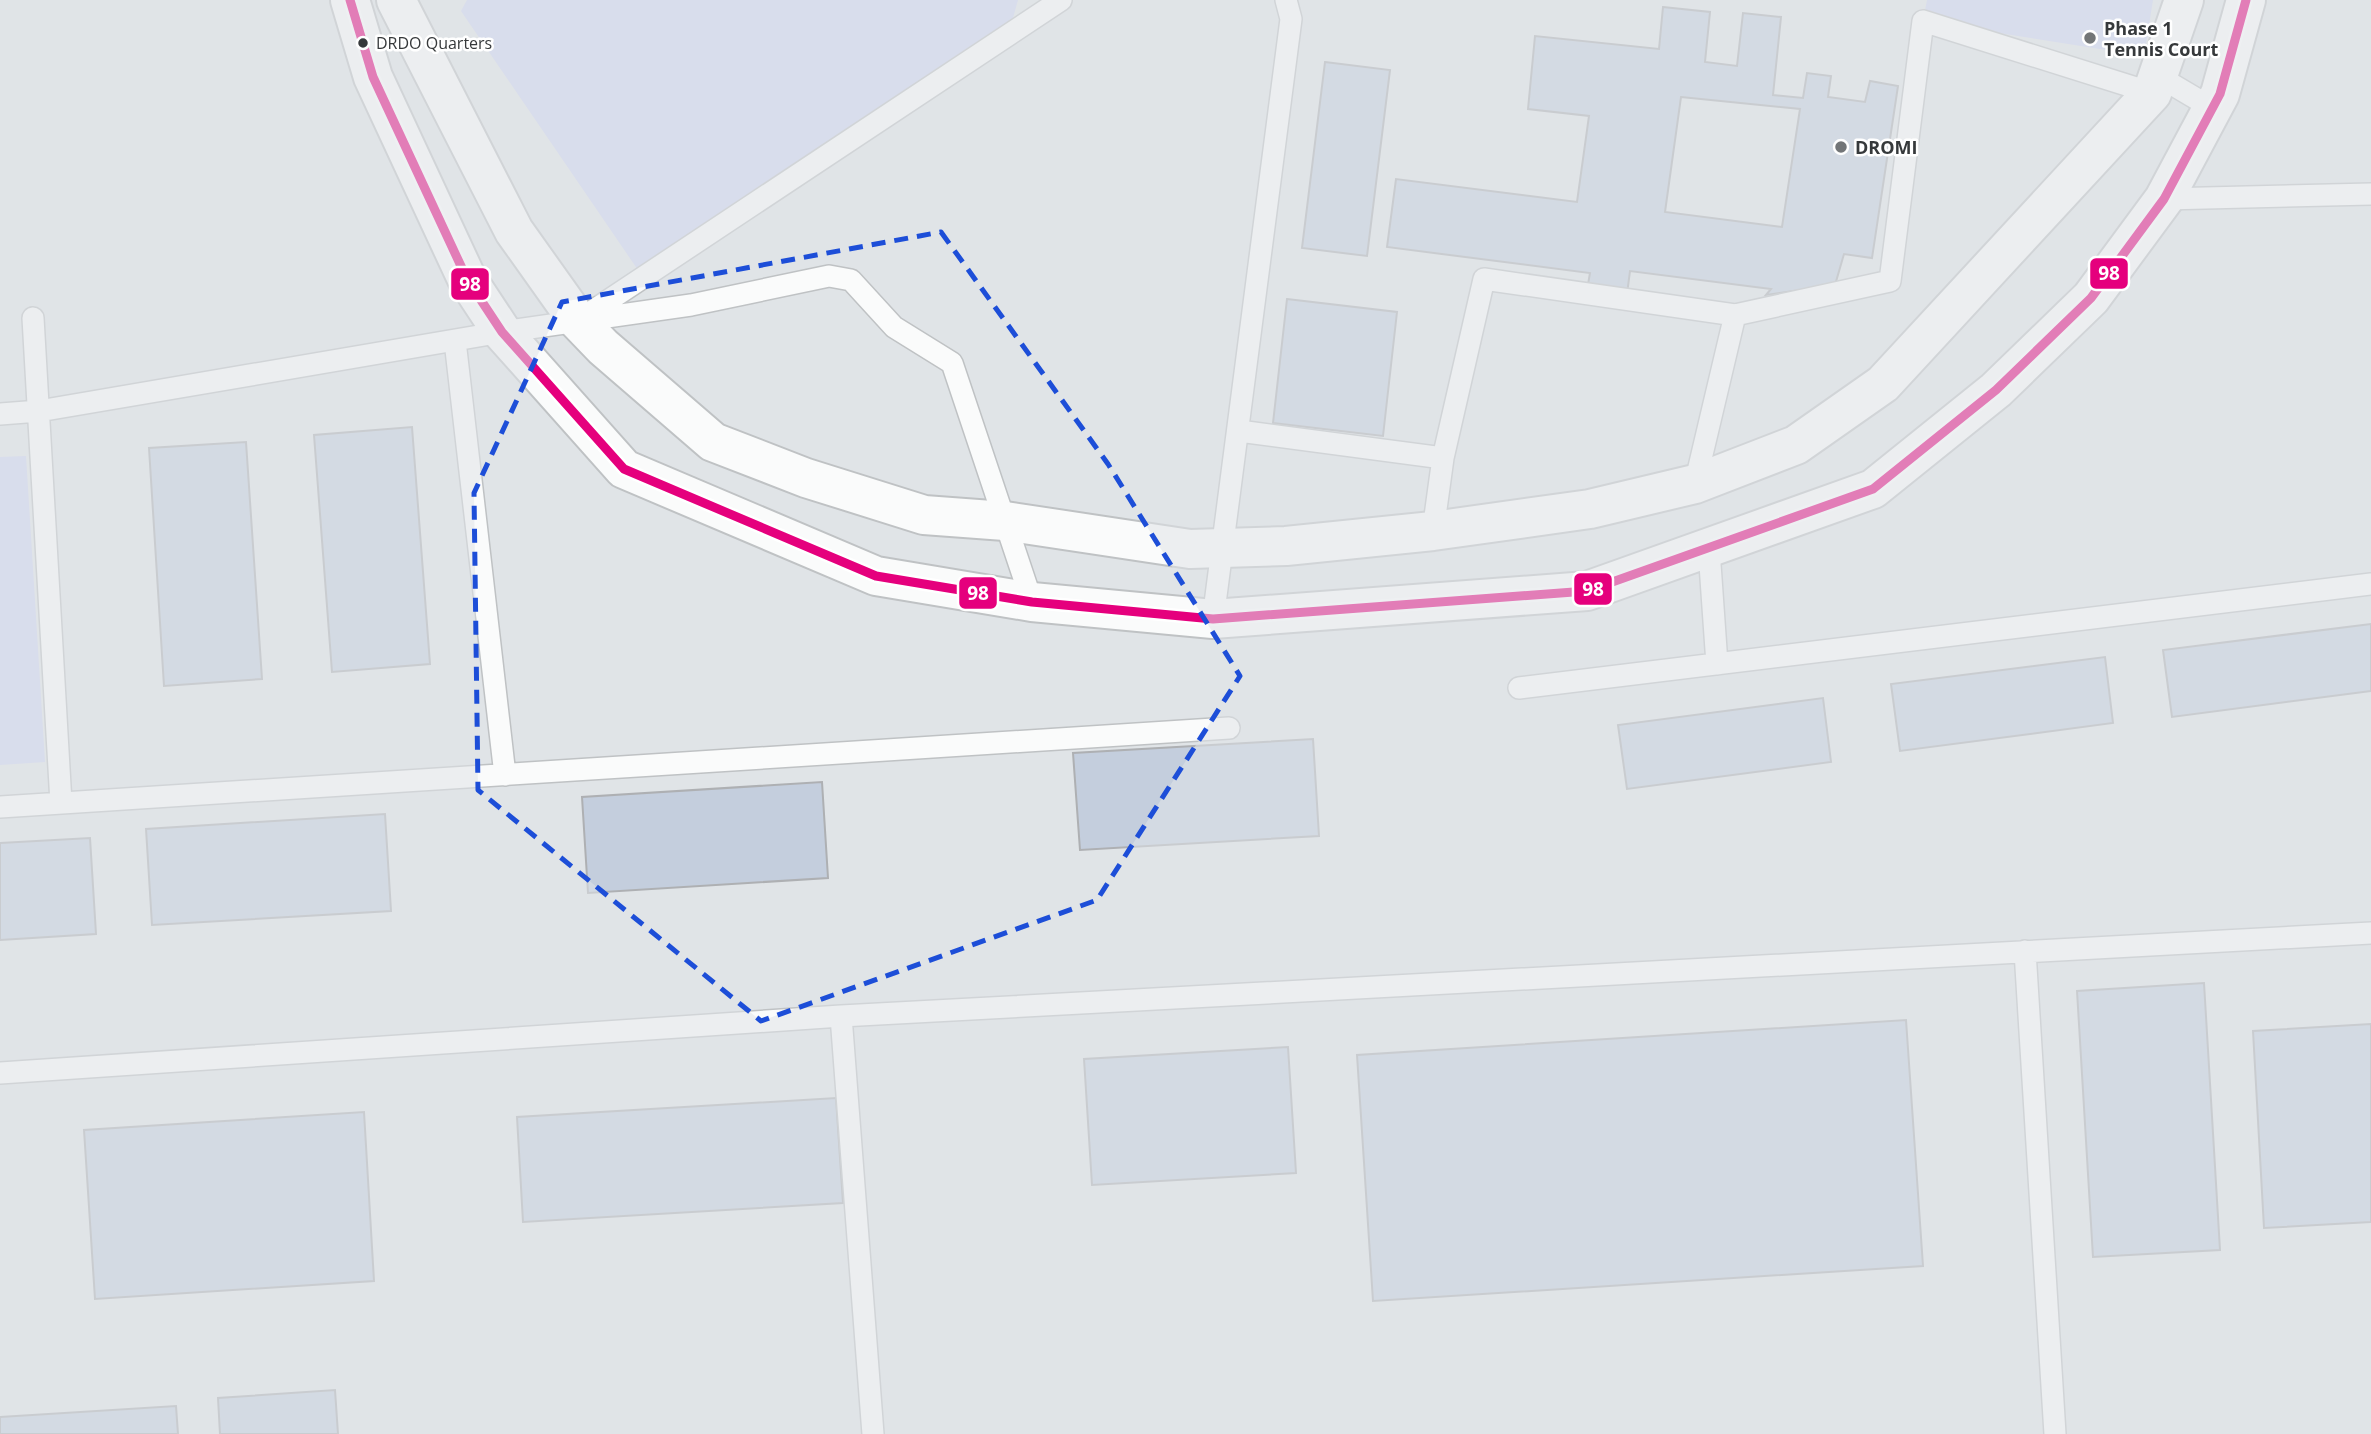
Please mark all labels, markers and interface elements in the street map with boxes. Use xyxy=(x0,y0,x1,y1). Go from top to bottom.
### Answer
place label: Phase 1 Tennis Court xyxy=(2104,16,2218,61)
marker: Phase 1 Tennis Court xyxy=(2082,30,2098,46)
place label: DRDO Quarters xyxy=(376,32,492,54)
marker: DRDO Quarters xyxy=(356,36,370,50)
place label: DROMI xyxy=(1855,135,1917,159)
marker: DROMI xyxy=(1833,139,1849,155)
line badge: 98 xyxy=(2089,257,2129,290)
text: 98 xyxy=(2098,260,2120,286)
line badge: 98 xyxy=(450,267,490,301)
text: 98 xyxy=(459,271,481,297)
line badge: 98 xyxy=(1573,572,1613,606)
line badge: 98 xyxy=(958,576,998,610)
text: 98 xyxy=(1582,576,1604,602)
text: 98 xyxy=(967,580,989,606)

